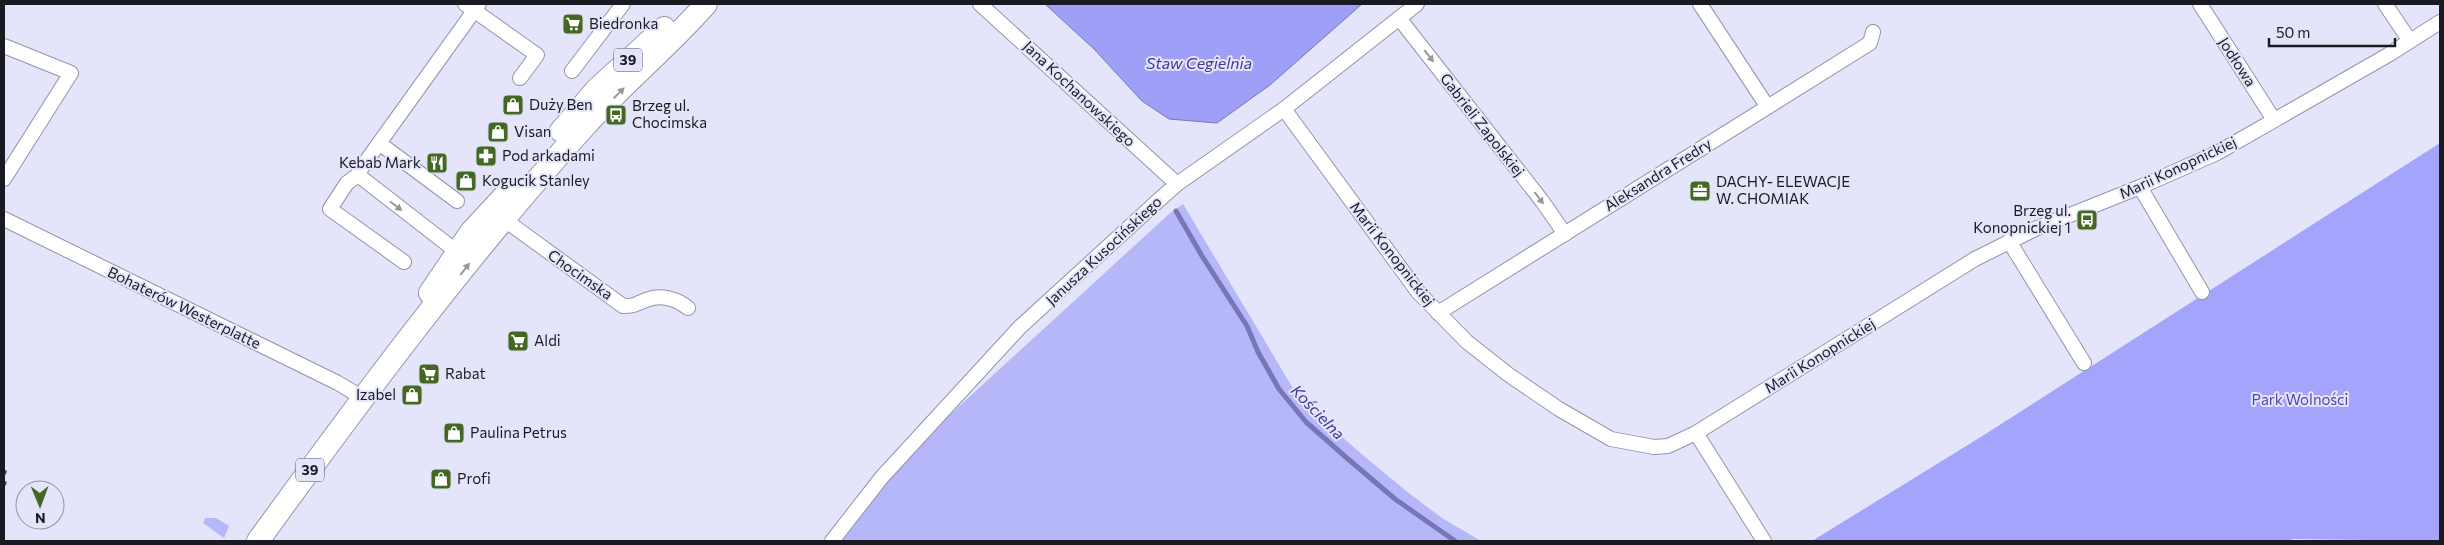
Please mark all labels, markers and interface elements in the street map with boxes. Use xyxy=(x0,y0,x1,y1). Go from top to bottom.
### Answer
supermarket icon: Biedronka xyxy=(561,12,585,36)
place label: Biedronka xyxy=(589,14,658,32)
scale bar xyxy=(2269,15,2395,47)
text: 50 m xyxy=(2276,23,2310,41)
street label: Jodłowa xyxy=(2215,34,2260,89)
street label: Jana Kochanowskiego xyxy=(1020,37,1140,150)
road number: 39 xyxy=(614,48,642,72)
one-way arrow xyxy=(1423,49,1434,62)
water label: Staw Cegielnia xyxy=(1146,53,1252,72)
street label: Gabrieli Zapolskiej xyxy=(1437,69,1529,180)
one-way arrow xyxy=(612,87,624,99)
shop icon: Duży Ben xyxy=(501,93,525,117)
place label: Duży Ben xyxy=(529,95,593,113)
place label: Brzeg ul. Chocimska xyxy=(632,96,707,131)
bus stop icon: Brzeg ul. Chocimska xyxy=(604,103,628,127)
shop icon: Visan xyxy=(486,120,510,144)
place label: Visan xyxy=(514,122,551,140)
street label: Marii Konopnickiej xyxy=(2116,132,2239,202)
street label: Aleksandra Fredry xyxy=(1600,134,1715,214)
pharmacy icon: Pod arkadami xyxy=(474,144,498,168)
place label: Pod arkadami xyxy=(502,146,595,164)
restaurant icon: Kebab Mark xyxy=(425,151,449,175)
place label: Kebab Mark xyxy=(339,153,421,171)
shop icon: Kogucik Stanley xyxy=(454,169,478,193)
place label: Kogucik Stanley xyxy=(482,171,590,189)
place label: DACHY- ELEWACJE W. CHOMIAK xyxy=(1716,172,1850,207)
office icon: DACHY- ELEWACJE W. CHOMIAK xyxy=(1688,179,1712,203)
one-way arrow xyxy=(1534,191,1545,204)
street label: Janusza Kusocińskiego xyxy=(1042,192,1165,309)
street label: Marii Konopnickiej xyxy=(1347,198,1439,309)
one-way arrow xyxy=(389,200,402,211)
place label: Brzeg ul. Konopnickiej 1 xyxy=(1973,201,2071,236)
bus stop icon: Brzeg ul. Konopnickiej 1 xyxy=(2075,208,2099,232)
street label: Chocimska xyxy=(545,245,616,303)
street label: Bohaterów Westerplatte xyxy=(105,262,264,352)
one-way arrow xyxy=(460,262,471,275)
street label: Marii Konopnickiej xyxy=(1761,314,1878,396)
supermarket icon: Aldi xyxy=(506,329,530,353)
place label: Aldi xyxy=(534,331,561,349)
supermarket icon: Rabat xyxy=(417,362,441,386)
place label: Rabat xyxy=(445,364,486,382)
water label: Kościelna xyxy=(1288,380,1349,443)
shop icon: Izabel xyxy=(400,383,424,407)
place label: Izabel xyxy=(356,385,396,403)
park label: Park Wolności xyxy=(2252,390,2348,408)
shop icon: Paulina Petrus xyxy=(442,421,466,445)
place label: Paulina Petrus xyxy=(470,423,567,441)
road number: 39 xyxy=(296,458,324,482)
shop icon: Profi xyxy=(429,467,453,491)
place label: Profi xyxy=(457,469,491,487)
north arrow xyxy=(15,480,65,530)
text: N xyxy=(35,510,46,527)

